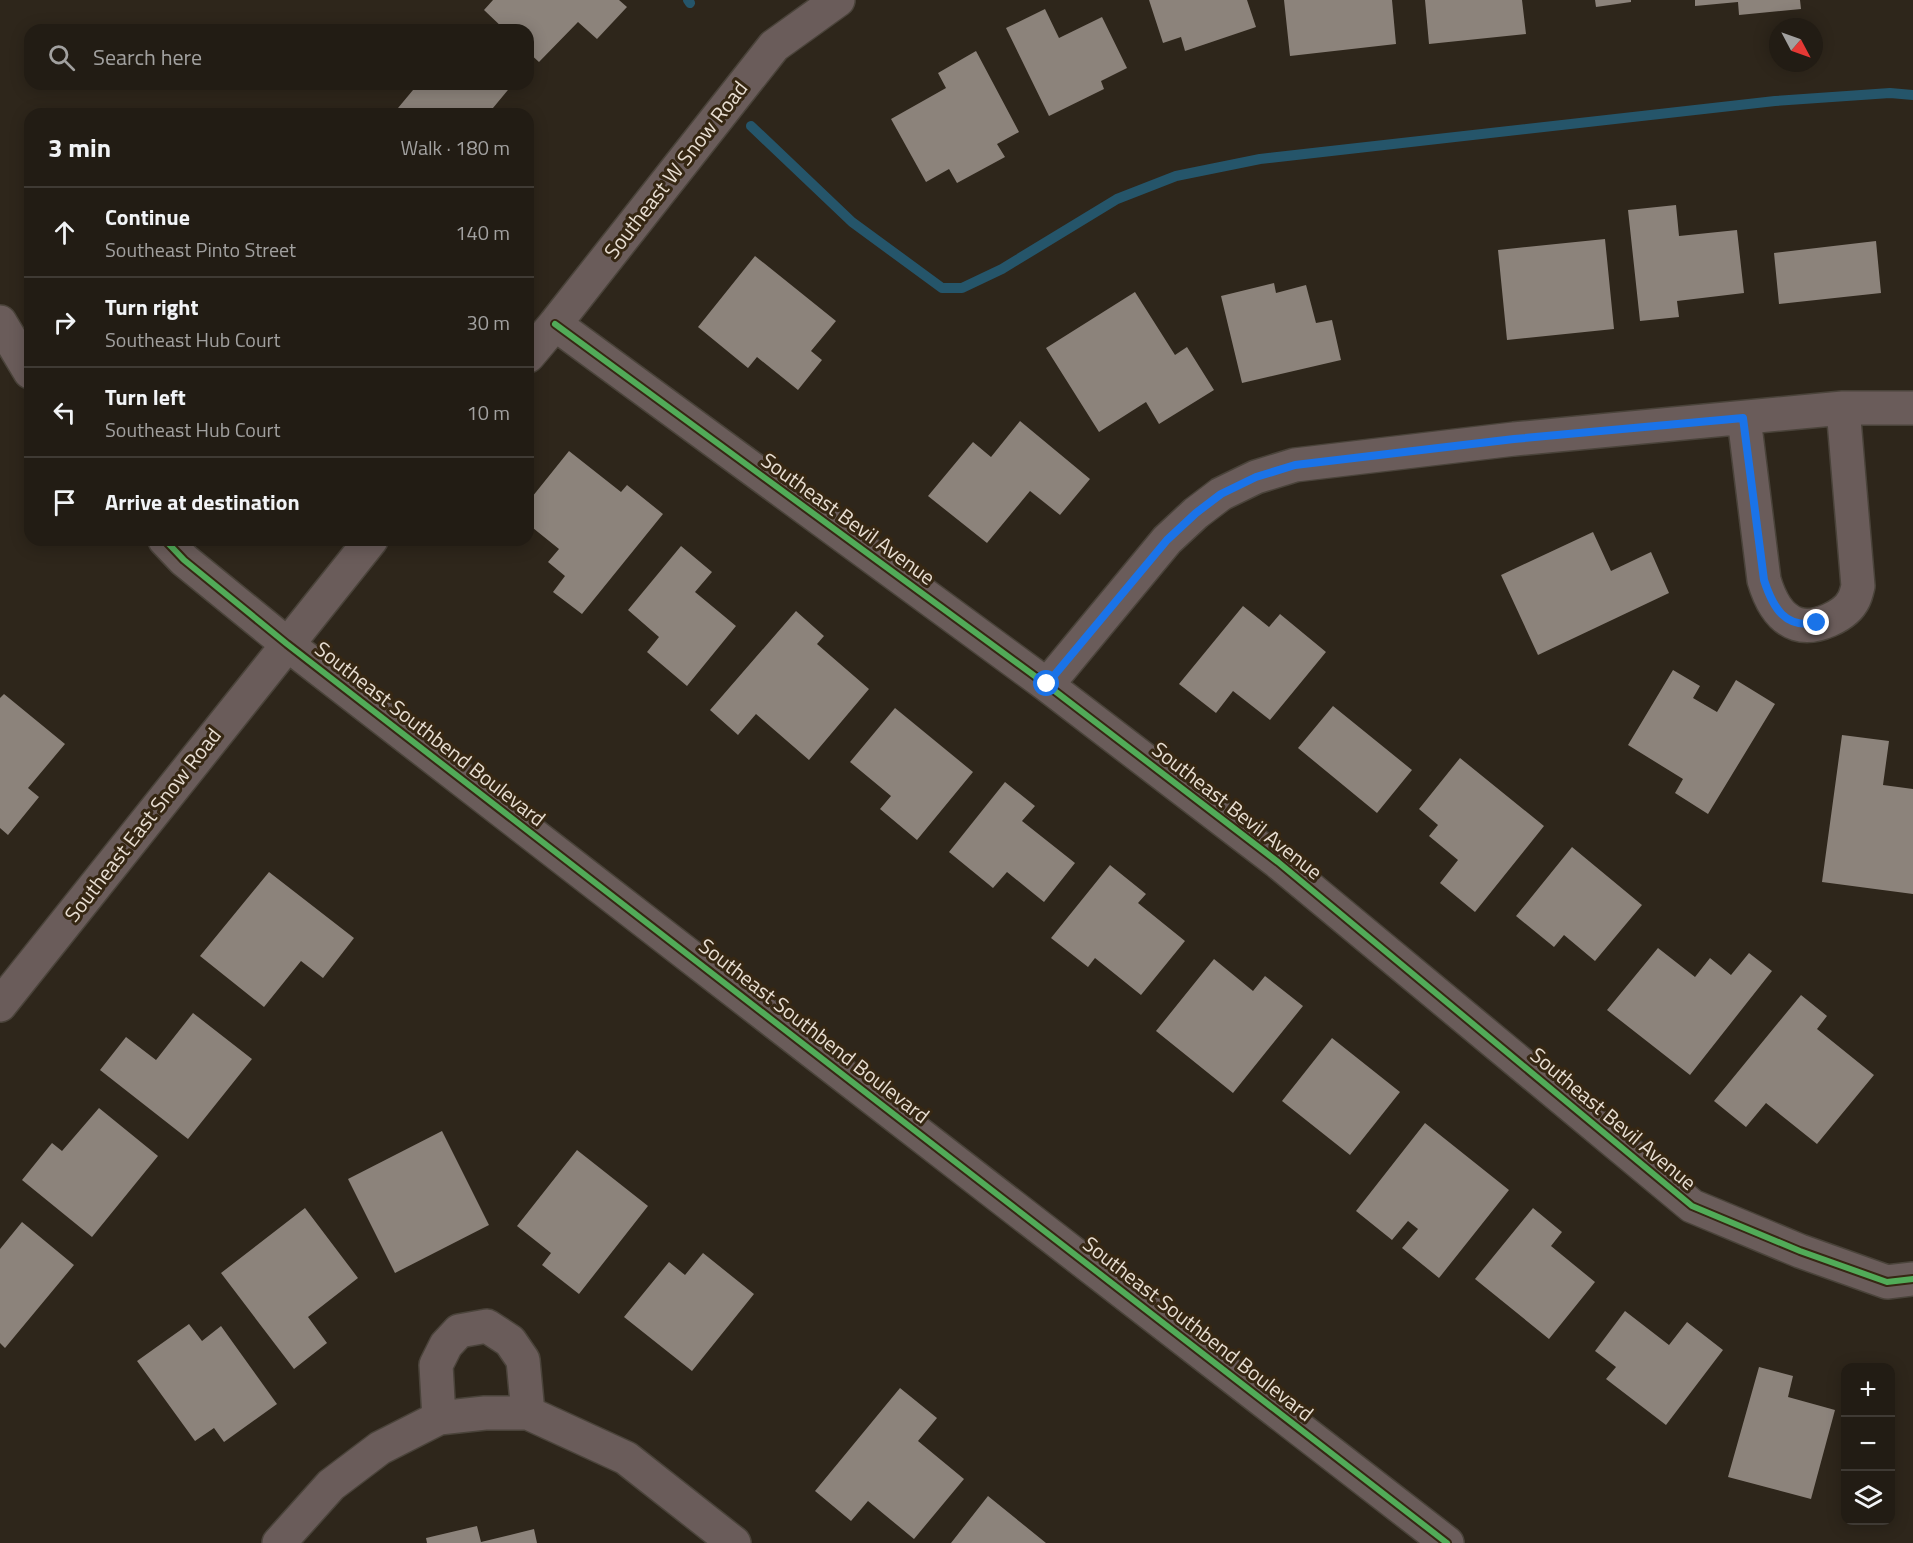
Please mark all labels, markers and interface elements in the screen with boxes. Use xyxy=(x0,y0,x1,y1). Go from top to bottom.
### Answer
north arrow xyxy=(1769,18,1823,72)
search box xyxy=(24,24,534,90)
text: Search here xyxy=(93,40,202,74)
icon: search xyxy=(45,41,78,74)
street label: Southeast W Snow Road xyxy=(595,74,755,265)
text: 3 min xyxy=(48,128,111,167)
text: Walk · 180 m xyxy=(401,132,510,163)
text: Continue xyxy=(105,200,190,234)
icon: ahead xyxy=(48,216,81,249)
text: 140 m xyxy=(455,217,510,248)
text: Southeast Pinto Street xyxy=(105,234,296,265)
text: Turn right xyxy=(105,290,199,324)
icon: right xyxy=(48,306,81,339)
text: 30 m xyxy=(466,307,510,338)
text: Southeast Hub Court xyxy=(105,324,280,355)
text: Turn left xyxy=(105,380,186,414)
icon: left xyxy=(48,396,81,429)
text: 10 m xyxy=(466,397,510,428)
text: Southeast Hub Court xyxy=(105,414,280,445)
street label: Southeast Bevil Avenue xyxy=(755,444,942,592)
text: Arrive at destination xyxy=(105,485,300,519)
icon: arrive xyxy=(48,486,81,519)
route end xyxy=(1803,609,1829,635)
street label: Southeast Southbend Boulevard xyxy=(308,633,553,834)
route start xyxy=(1033,670,1059,696)
street label: Southeast East Snow Road xyxy=(56,720,228,928)
street label: Southeast Bevil Avenue xyxy=(1146,733,1330,887)
street label: Southeast Southbend Boulevard xyxy=(692,930,937,1131)
street label: Southeast Bevil Avenue xyxy=(1524,1039,1704,1197)
street label: Southeast Southbend Boulevard xyxy=(1076,1228,1321,1429)
map controls xyxy=(1841,1363,1895,1525)
button: + xyxy=(1841,1363,1895,1417)
button: − xyxy=(1841,1417,1895,1471)
button: layers xyxy=(1841,1471,1895,1525)

